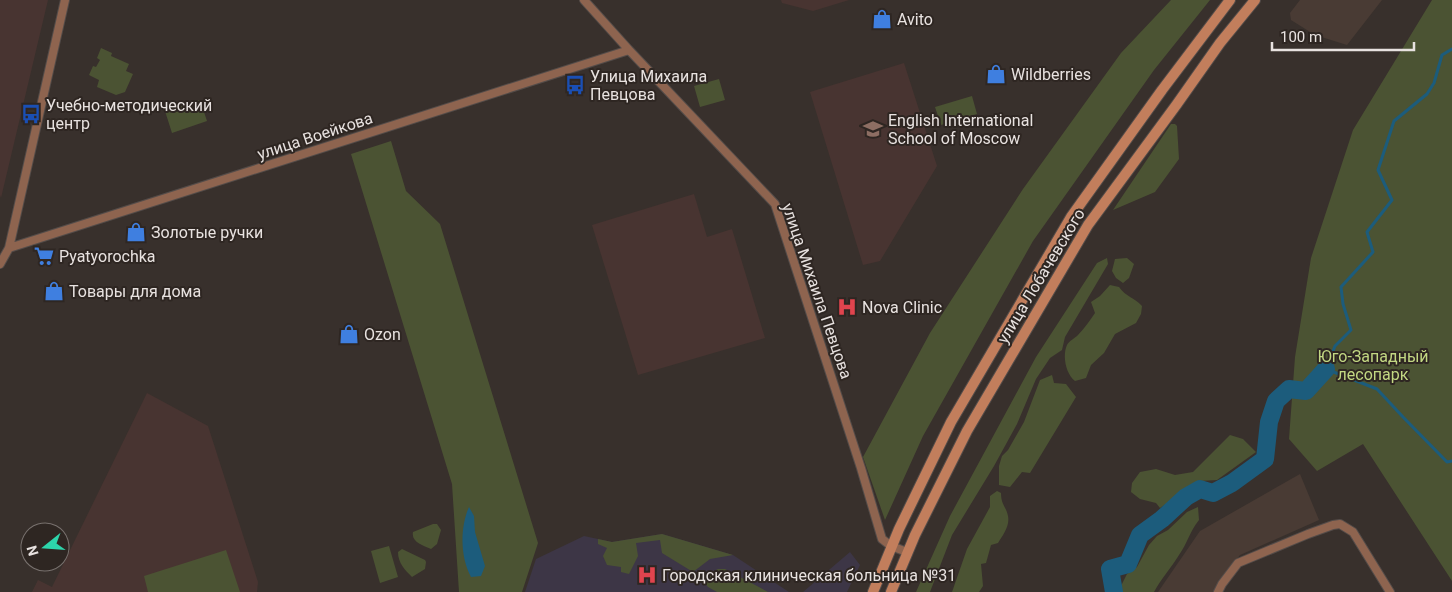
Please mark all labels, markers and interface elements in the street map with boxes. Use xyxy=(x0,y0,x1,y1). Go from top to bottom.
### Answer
shop icon: Avito xyxy=(871,8,893,30)
place label: Avito xyxy=(897,10,933,29)
scale bar xyxy=(1272,20,1414,52)
text: 100 m xyxy=(1280,28,1322,46)
shop icon: Wildberries xyxy=(985,63,1007,85)
place label: Wildberries xyxy=(1011,65,1091,84)
place label: Улица Михаила Певцова xyxy=(590,67,707,104)
bus stop icon: Улица Михаила Певцова xyxy=(564,74,586,96)
place label: Учебно-методический центр xyxy=(46,96,212,133)
bus stop icon: Учебно-методический центр xyxy=(20,103,42,125)
street label: улица Воейкова xyxy=(255,108,375,164)
place label: English International School of Moscow xyxy=(888,111,1033,148)
school or university icon: English International School of Moscow xyxy=(862,118,884,140)
street label: улица Михаила Певцова xyxy=(778,201,856,381)
street label: улица Лобачевского xyxy=(993,205,1089,347)
shop icon: Золотые ручки xyxy=(125,221,147,243)
place label: Золотые ручки xyxy=(151,223,263,242)
supermarket icon: Pyatyorochka xyxy=(33,245,55,267)
place label: Pyatyorochka xyxy=(59,247,156,266)
shop icon: Товары для дома xyxy=(43,280,65,302)
place label: Товары для дома xyxy=(69,282,201,301)
hospital icon: Nova Clinic xyxy=(836,296,858,318)
place label: Nova Clinic xyxy=(862,298,942,317)
shop icon: Ozon xyxy=(338,323,360,345)
place label: Ozon xyxy=(364,325,401,344)
park label: Юго-Западный лесопарк xyxy=(1317,347,1429,384)
north arrow xyxy=(20,522,70,572)
text: N xyxy=(23,544,42,558)
hospital icon: Городская клиническая больница №31 xyxy=(636,564,658,586)
place label: Городская клиническая больница №31 xyxy=(662,566,956,585)

